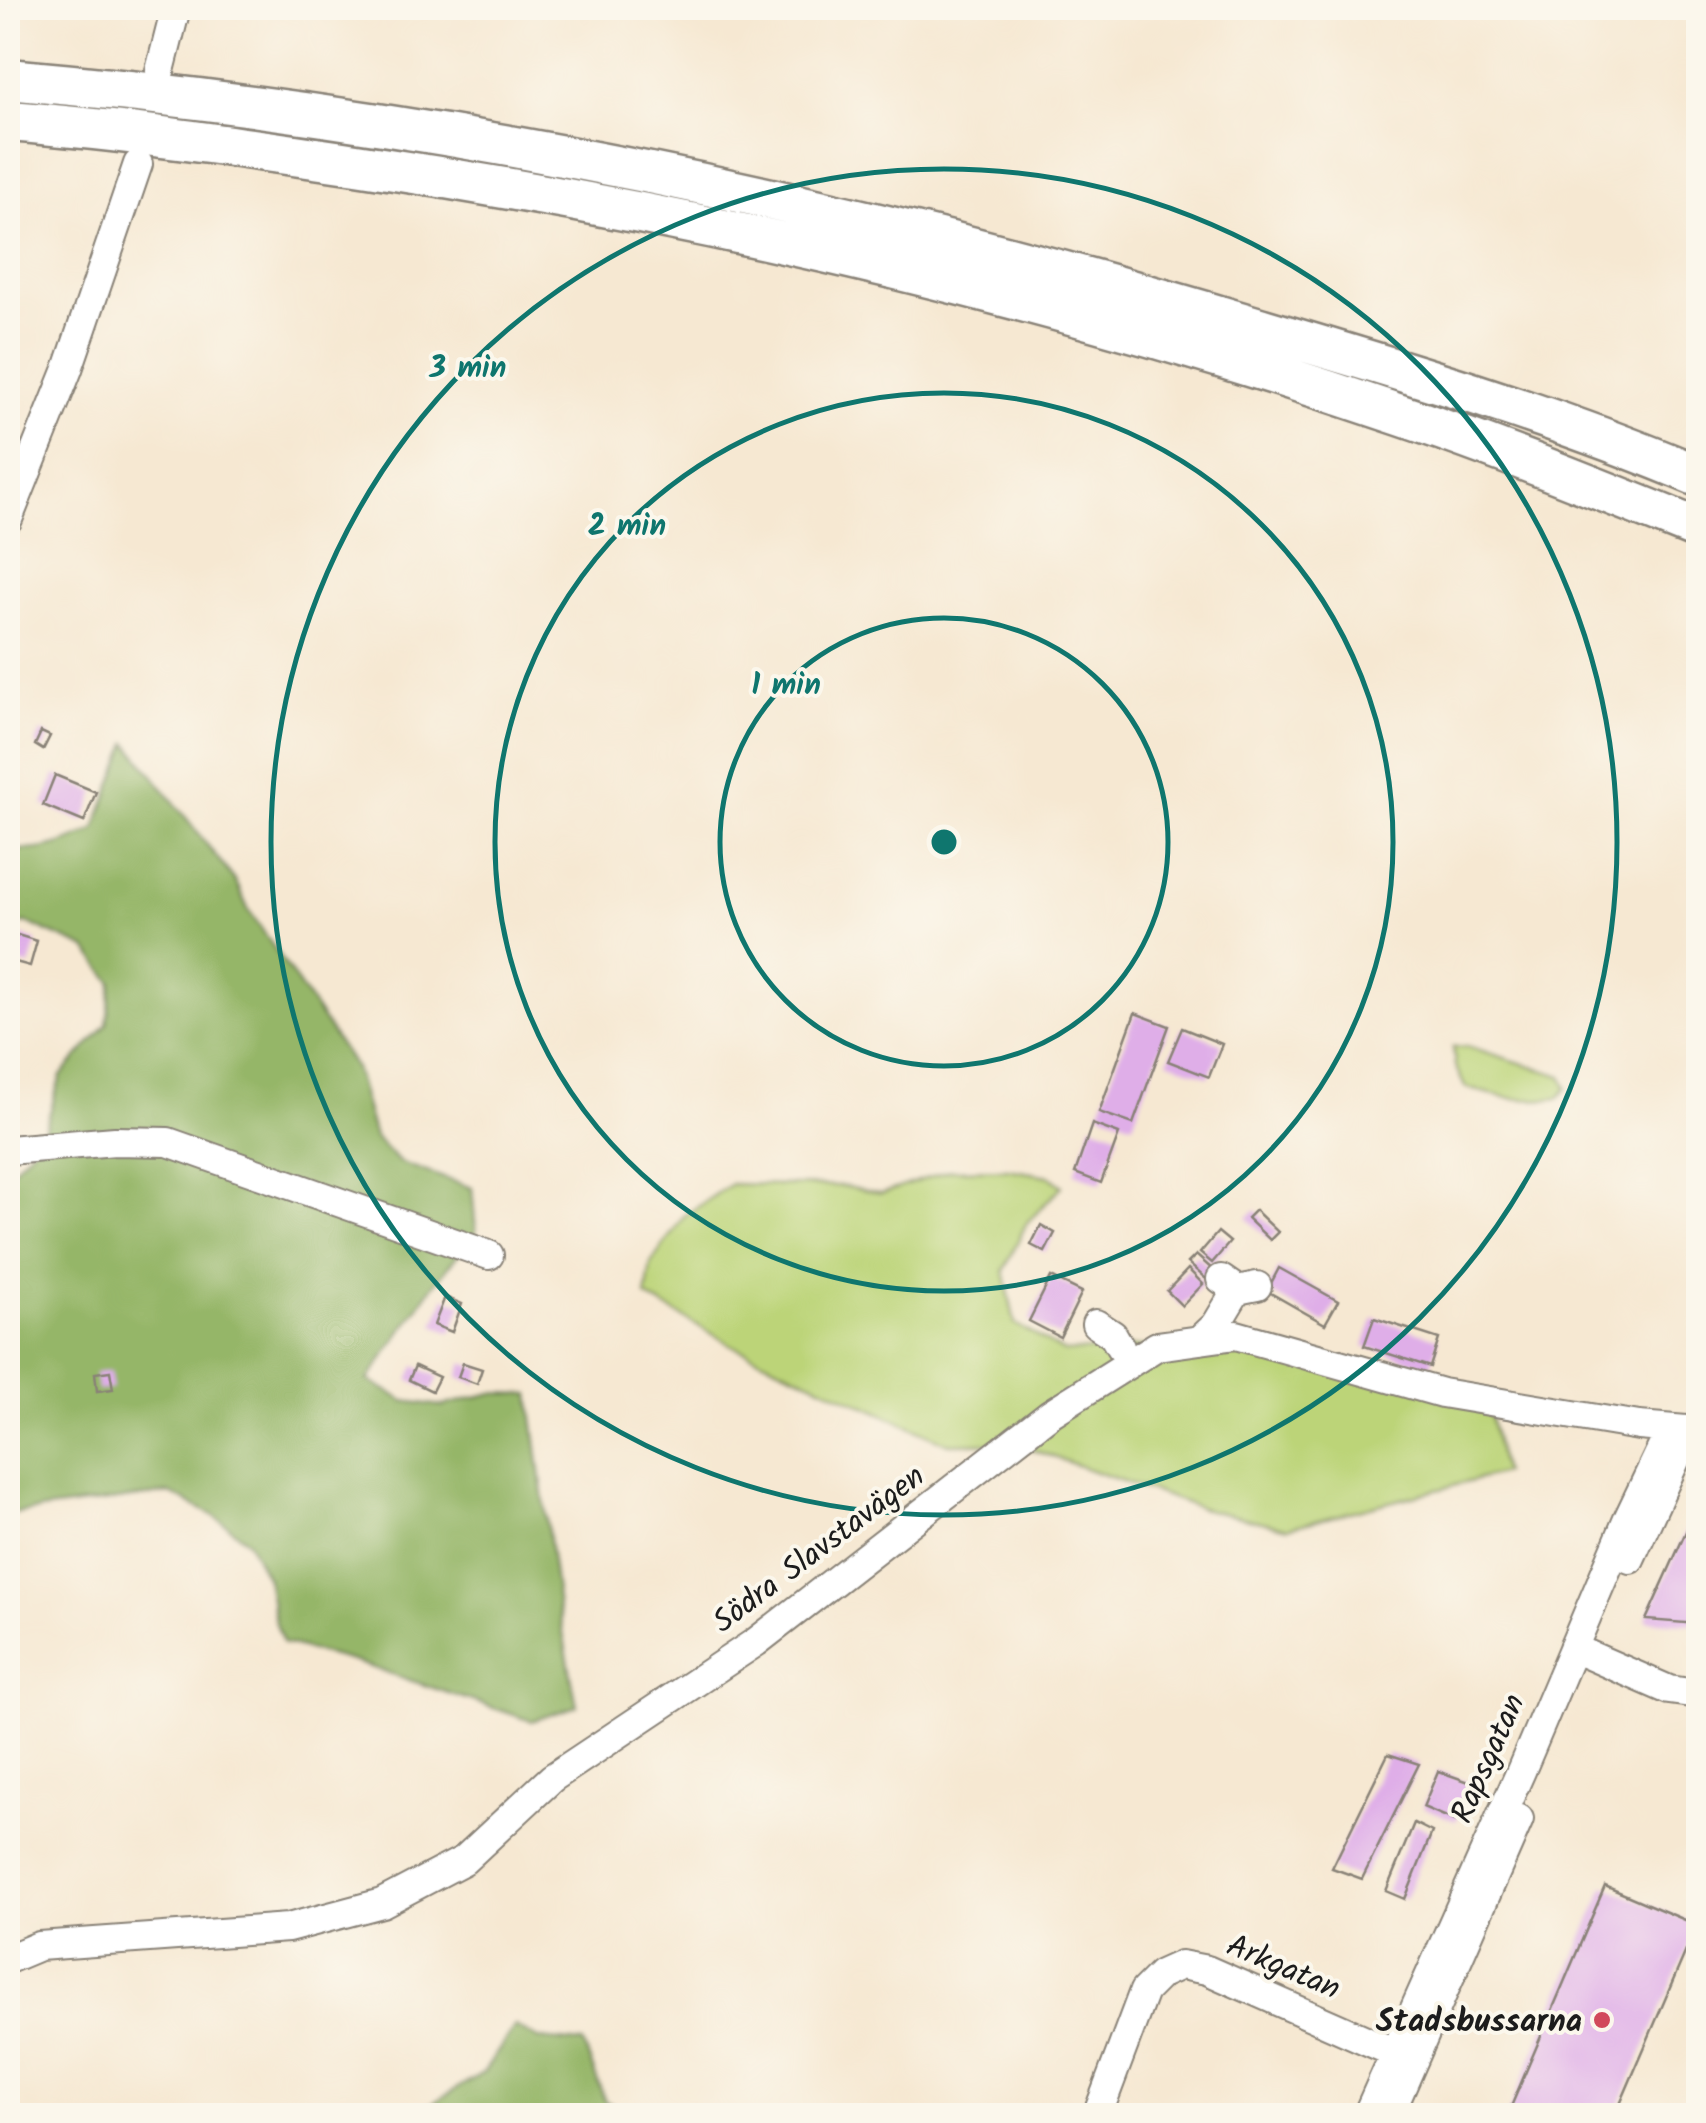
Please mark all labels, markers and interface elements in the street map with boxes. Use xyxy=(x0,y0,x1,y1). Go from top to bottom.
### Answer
text: 3 min xyxy=(429,345,506,393)
text: 2 min xyxy=(588,503,666,551)
text: 1 min xyxy=(751,662,821,710)
centre of rings xyxy=(926,824,962,860)
street label: Södra Slavstavägen xyxy=(702,1453,937,1647)
street label: Rapsgatan xyxy=(1438,1686,1540,1832)
street label: Arkgatan xyxy=(1218,1921,1348,2015)
place label: Stadsbussarna xyxy=(1376,1997,1582,2048)
marker: Stadsbussarna xyxy=(1591,2009,1613,2031)

